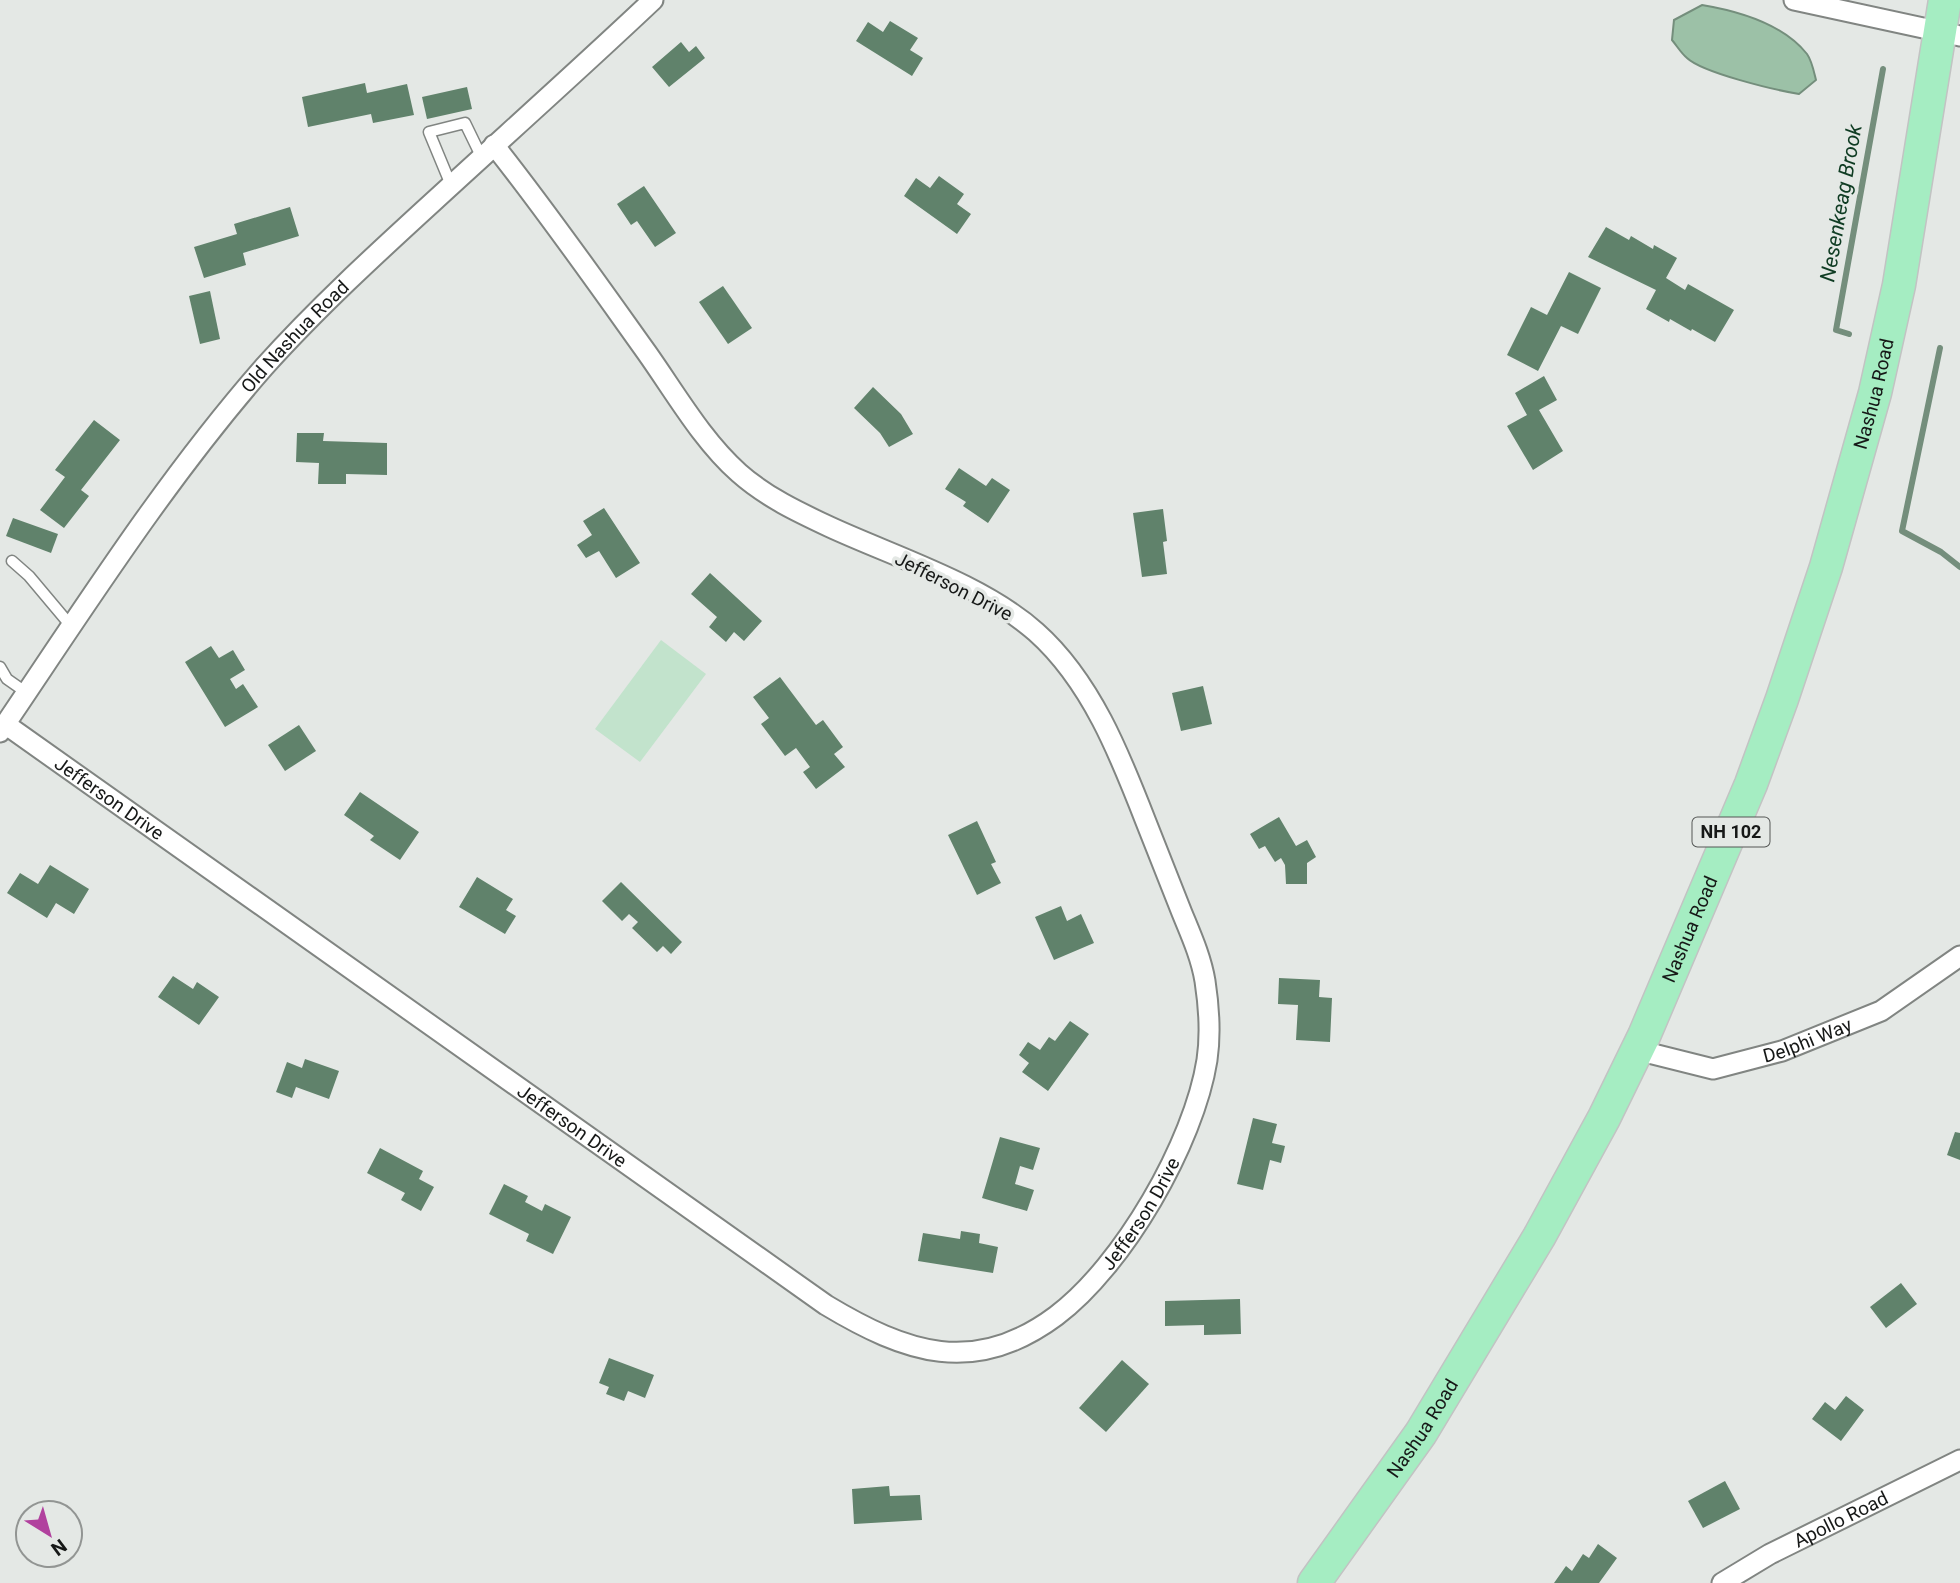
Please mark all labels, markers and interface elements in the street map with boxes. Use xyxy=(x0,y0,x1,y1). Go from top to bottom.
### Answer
water label: Nesenkeag Brook xyxy=(1815,122,1867,284)
street label: Old Nashua Road xyxy=(236,276,354,398)
street label: Nashua Road xyxy=(1849,336,1899,452)
street label: Jefferson Drive xyxy=(891,547,1016,626)
street label: Jefferson Drive xyxy=(50,752,168,845)
road number: NH 102 xyxy=(1692,818,1770,846)
street label: Nashua Road xyxy=(1657,873,1723,986)
street label: Delphi Way xyxy=(1760,1013,1855,1067)
street label: Jefferson Drive xyxy=(513,1079,631,1172)
street label: Jefferson Drive xyxy=(1097,1154,1185,1275)
street label: Nashua Road xyxy=(1382,1375,1463,1482)
street label: Apollo Road xyxy=(1790,1486,1892,1552)
north arrow xyxy=(14,1499,84,1569)
text: N xyxy=(47,1534,71,1560)

